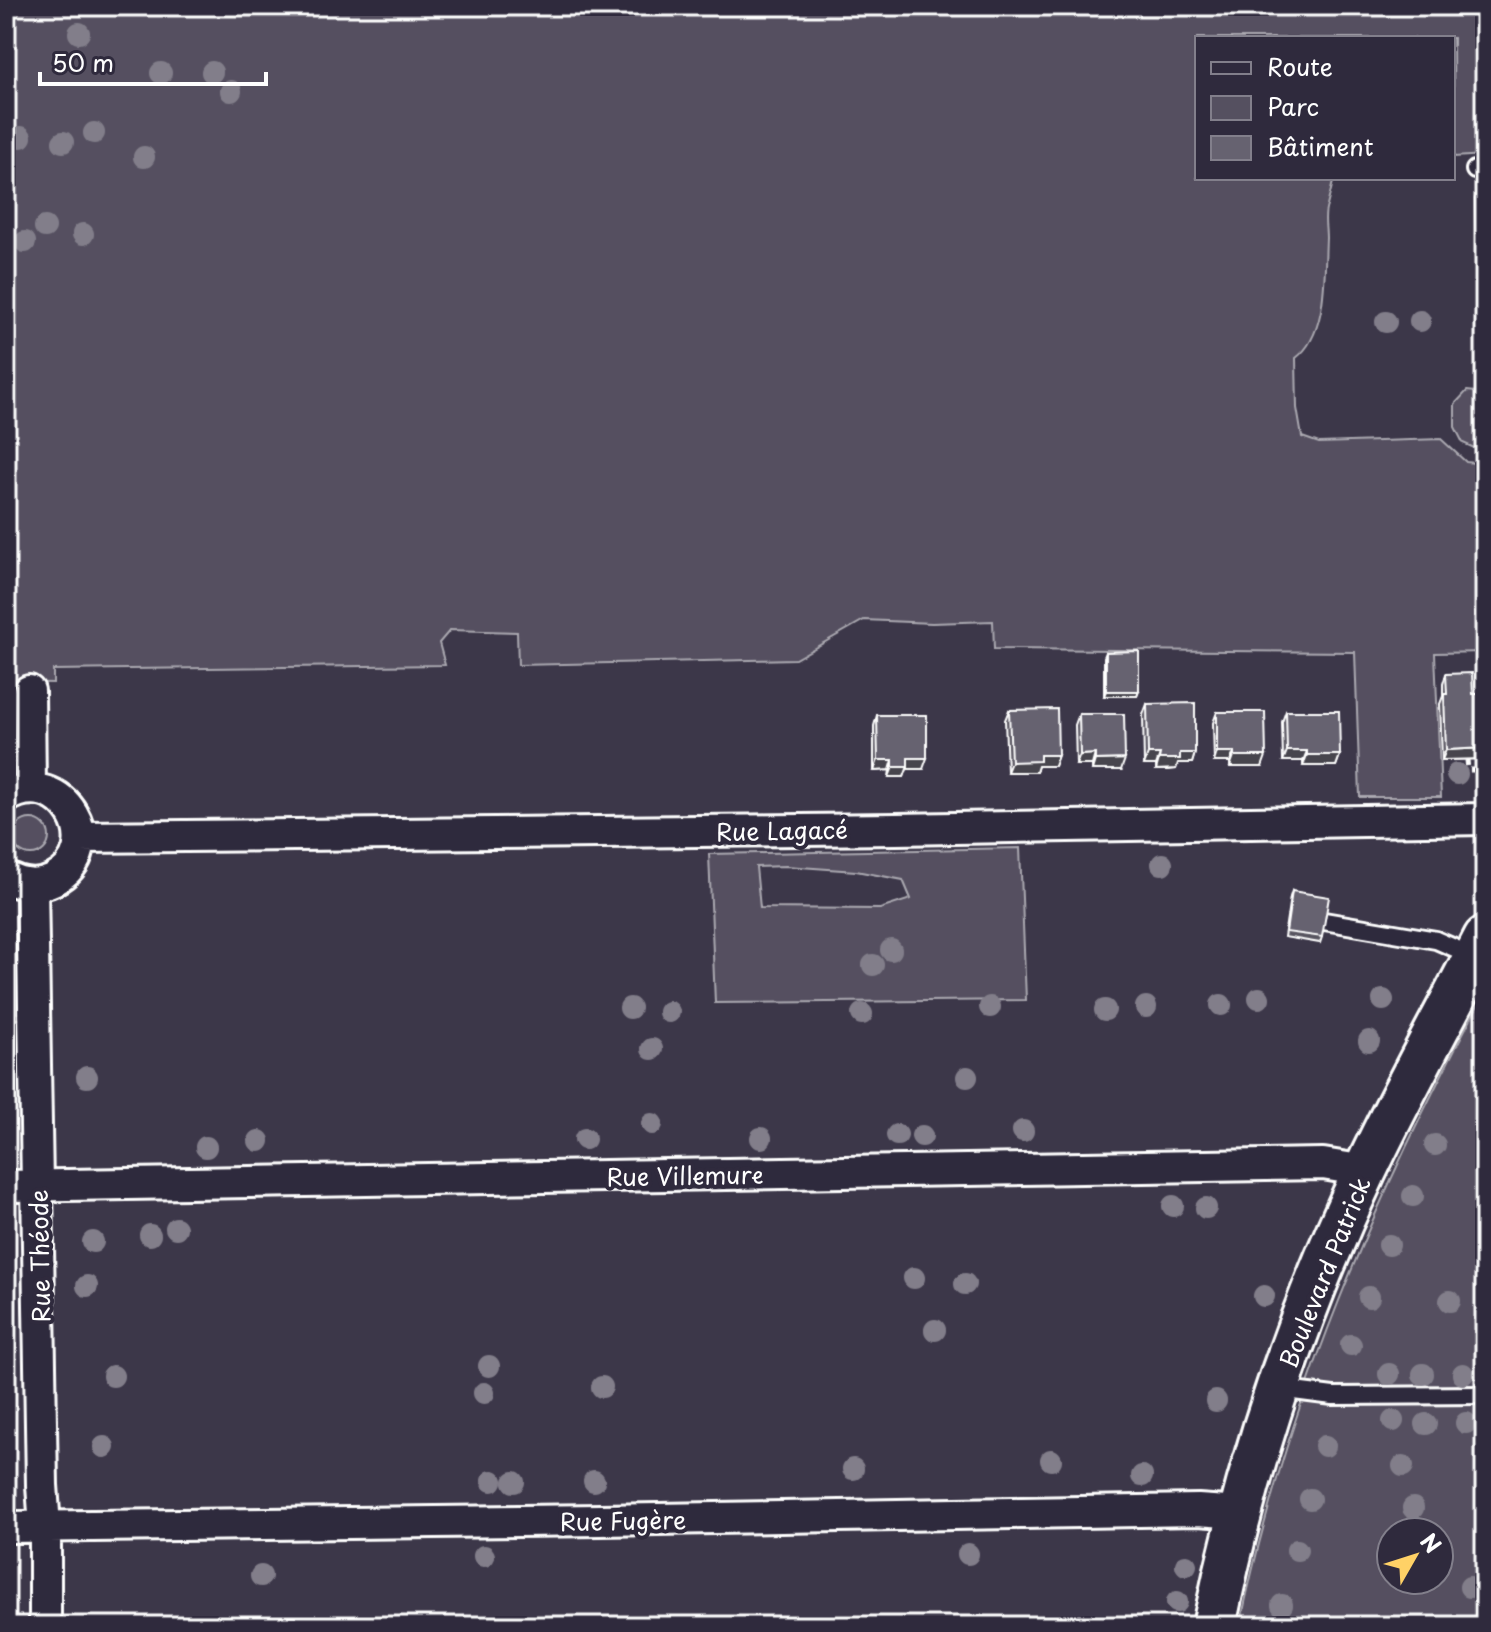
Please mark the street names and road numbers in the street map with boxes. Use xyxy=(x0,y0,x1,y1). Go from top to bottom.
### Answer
street label: Rue Lagacé xyxy=(716,811,848,849)
street label: Rue Villemure xyxy=(606,1156,764,1194)
street label: Boulevard Patrick xyxy=(1269,1171,1379,1373)
street label: Rue Théode xyxy=(20,1189,58,1323)
street label: Rue Fugère xyxy=(560,1501,686,1539)

